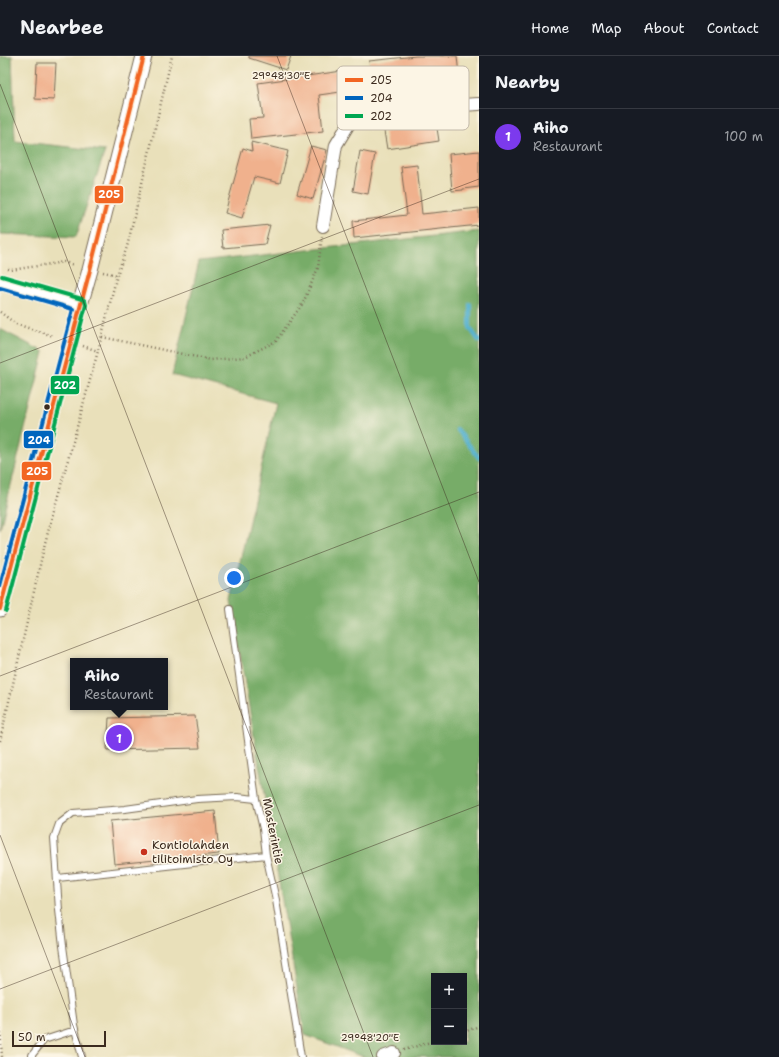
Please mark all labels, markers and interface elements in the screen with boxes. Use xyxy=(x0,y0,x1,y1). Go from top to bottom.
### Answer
text: Nearbee xyxy=(20,15,104,40)
text: Home xyxy=(531,19,570,37)
text: Map xyxy=(592,19,622,37)
text: About xyxy=(644,19,685,37)
text: Contact xyxy=(707,19,759,37)
legend xyxy=(337,66,469,130)
text: 29°48'30"E xyxy=(252,69,310,82)
text: Nearby xyxy=(495,71,560,93)
text: 205 xyxy=(370,73,392,88)
text: 204 xyxy=(370,91,393,106)
text: 202 xyxy=(370,109,392,124)
text: Aiho xyxy=(533,118,569,138)
text: 1 xyxy=(505,128,511,145)
text: 100 m xyxy=(724,128,763,145)
text: Restaurant xyxy=(533,138,603,155)
line badge: 205 xyxy=(94,185,124,204)
text: 205 xyxy=(98,187,120,202)
line badge: 202 xyxy=(50,375,80,395)
text: 202 xyxy=(54,378,77,393)
unlabelled marker xyxy=(42,402,52,412)
line badge: 204 xyxy=(23,430,54,449)
text: 204 xyxy=(28,433,51,448)
line badge: 205 xyxy=(21,461,52,481)
text: 205 xyxy=(26,464,48,479)
your location xyxy=(224,568,244,588)
popup xyxy=(70,658,168,710)
text: Aiho xyxy=(84,666,120,686)
text: Restaurant xyxy=(84,686,154,703)
pin: 1 xyxy=(106,723,132,753)
street label: Masterintie xyxy=(259,797,287,866)
place label: Kontiolahden tilitoimisto Oy xyxy=(152,837,233,867)
marker: Kontiolahden tilitoimisto Oy xyxy=(139,847,149,857)
map controls xyxy=(431,973,467,1045)
button: + xyxy=(431,973,467,1009)
button: − xyxy=(431,1009,467,1045)
scale bar xyxy=(12,1029,106,1048)
text: 50 m xyxy=(18,1030,46,1045)
text: 29°48'20"E xyxy=(341,1031,399,1044)

